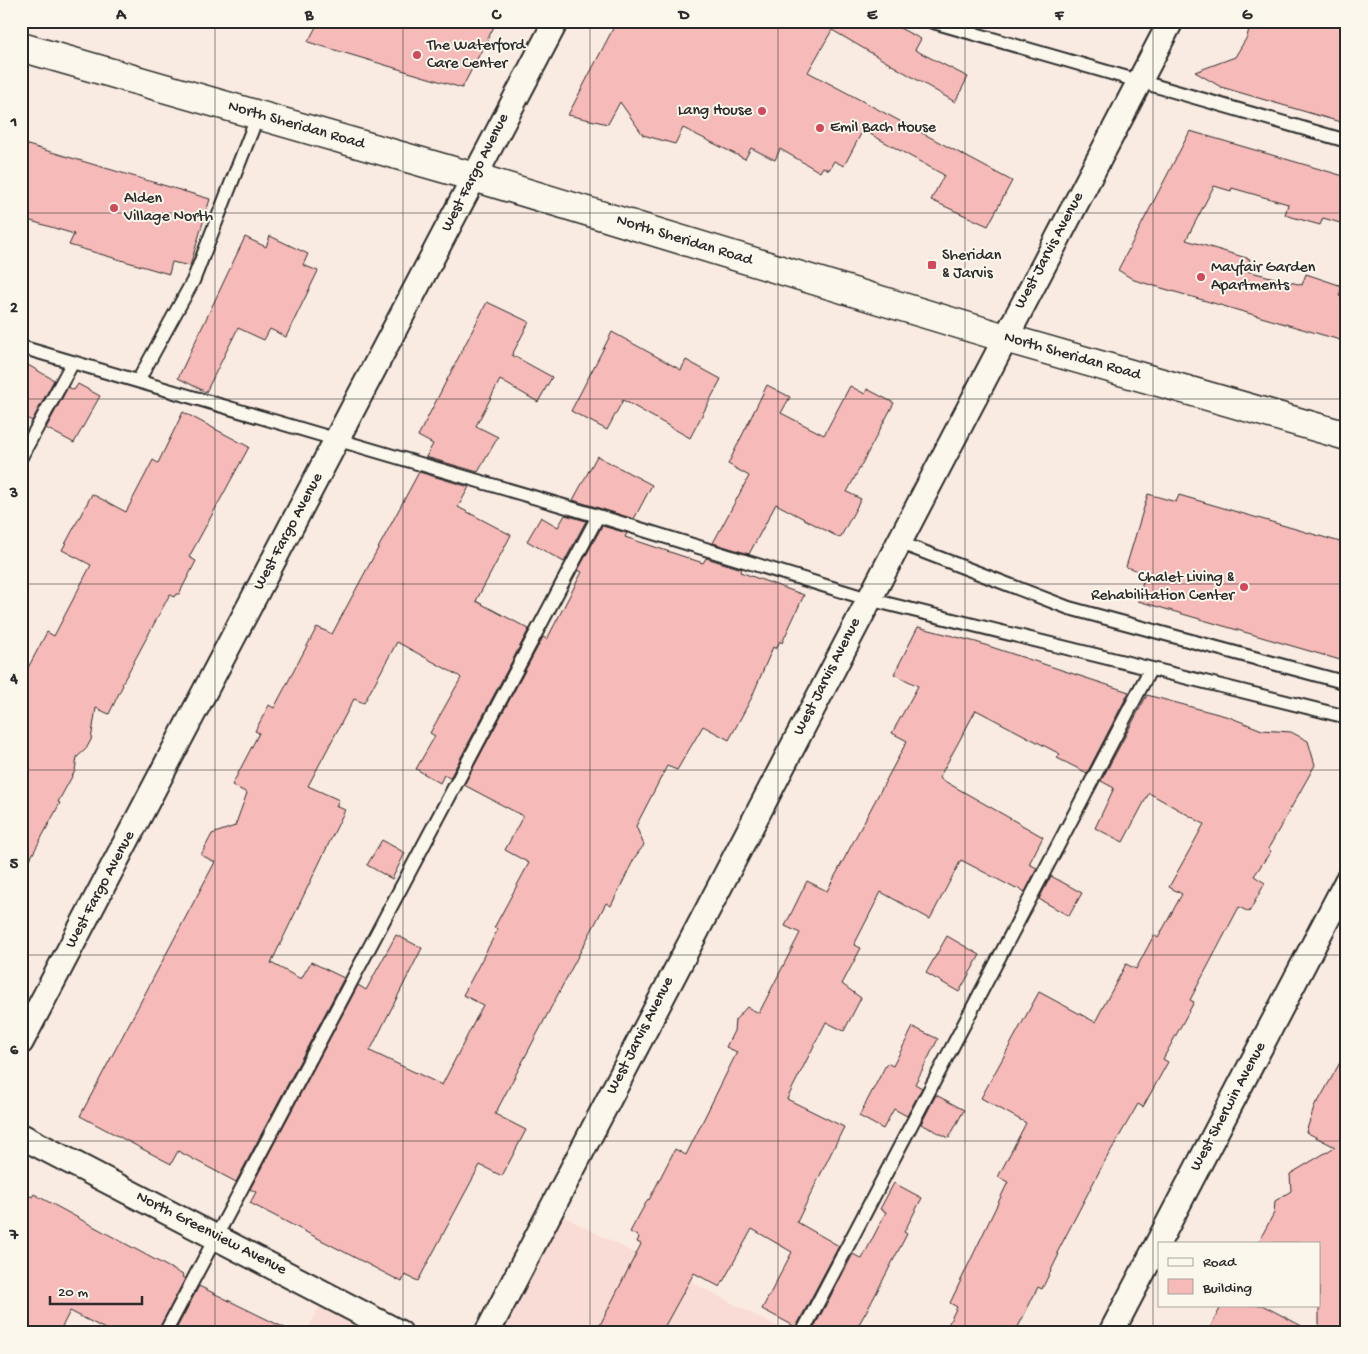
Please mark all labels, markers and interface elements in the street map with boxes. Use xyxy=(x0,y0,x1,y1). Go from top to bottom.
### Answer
text: A xyxy=(115,7,127,26)
text: B xyxy=(304,7,314,26)
text: C xyxy=(491,7,502,26)
text: D xyxy=(677,7,690,26)
text: E xyxy=(867,7,878,26)
text: F xyxy=(1054,7,1065,26)
text: G xyxy=(1242,7,1253,26)
place label: The Waterford Care Center xyxy=(426,37,527,74)
marker: The Waterford Care Center xyxy=(411,49,423,61)
street label: North Sheridan Road xyxy=(225,97,368,155)
place label: Lang House xyxy=(678,102,753,121)
marker: Lang House xyxy=(756,105,768,117)
street label: West Fargo Avenue xyxy=(438,110,514,235)
text: 1 xyxy=(10,114,17,133)
place label: Emil Bach House xyxy=(830,119,937,138)
marker: Emil Bach House xyxy=(814,122,826,134)
street label: West Jarvis Avenue xyxy=(1011,189,1089,313)
place label: Alden Village North xyxy=(123,190,213,227)
marker: Alden Village North xyxy=(108,202,120,214)
street label: North Sheridan Road xyxy=(614,211,756,271)
place label: Sheridan & Jarvis xyxy=(942,247,1002,284)
marker: Sheridan & Jarvis xyxy=(926,259,938,271)
place label: Mayfair Garden Apartments xyxy=(1211,259,1316,296)
marker: Mayfair Garden Apartments xyxy=(1195,271,1207,283)
text: 2 xyxy=(10,300,18,319)
street label: North Sheridan Road xyxy=(1001,328,1144,386)
street label: West Fargo Avenue xyxy=(250,469,328,594)
text: 3 xyxy=(9,485,18,504)
place label: Chalet Living & Rehabilitation Center xyxy=(1091,569,1235,606)
marker: Chalet Living & Rehabilitation Center xyxy=(1238,581,1250,593)
street label: West Jarvis Avenue xyxy=(790,614,866,739)
text: 4 xyxy=(9,671,18,690)
street label: West Fargo Avenue xyxy=(62,827,140,952)
text: 5 xyxy=(10,856,19,875)
street label: West Jarvis Avenue xyxy=(603,973,679,1098)
street label: West Sherwin Avenue xyxy=(1187,1039,1271,1175)
text: 6 xyxy=(10,1042,19,1061)
street label: North Greenview Avenue xyxy=(133,1188,290,1281)
text: 7 xyxy=(9,1227,19,1246)
legend xyxy=(1158,1242,1320,1306)
text: Road xyxy=(1203,1254,1237,1272)
scale bar xyxy=(50,1274,142,1306)
text: Building xyxy=(1202,1280,1252,1298)
text: 20 m xyxy=(58,1284,88,1302)

